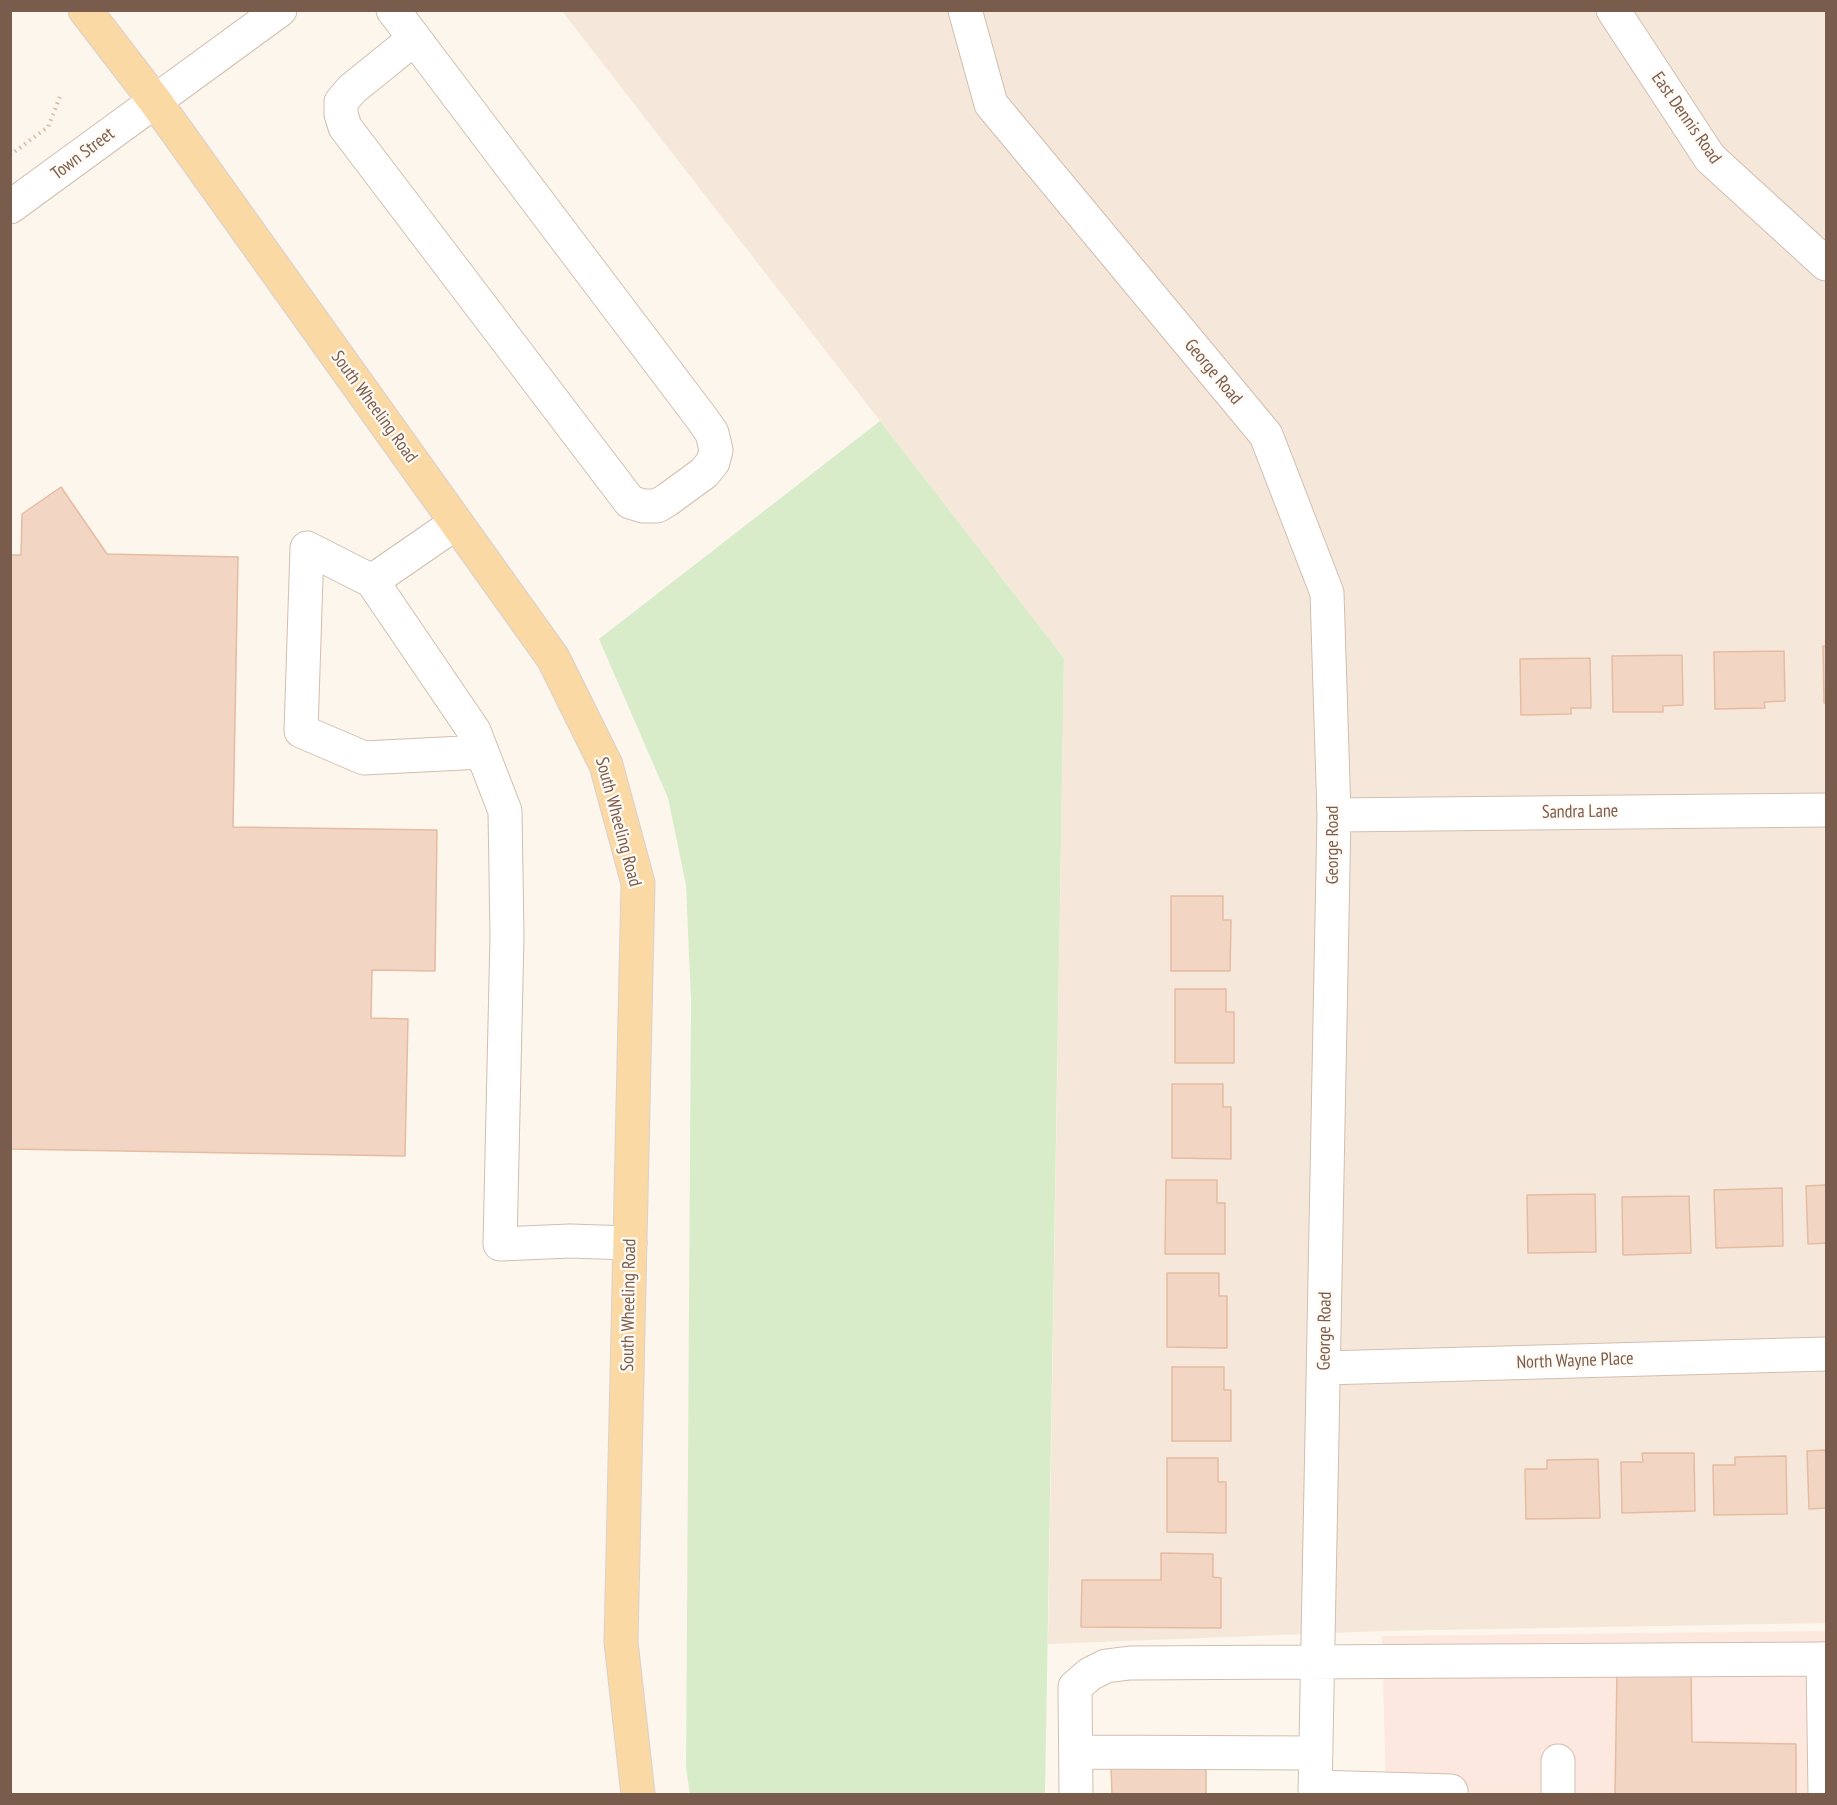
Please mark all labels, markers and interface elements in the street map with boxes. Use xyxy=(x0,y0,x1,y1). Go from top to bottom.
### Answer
street label: East Dennis Road xyxy=(1646,68,1726,168)
street label: Town Street xyxy=(47,123,119,185)
street label: George Road xyxy=(1179,335,1247,409)
street label: South Wheeling Road xyxy=(326,347,422,467)
street label: South Wheeling Road xyxy=(590,755,646,889)
street label: Sandra Lane xyxy=(1542,801,1618,823)
street label: George Road xyxy=(1322,806,1344,884)
street label: South Wheeling Road xyxy=(617,1238,641,1372)
street label: George Road xyxy=(1314,1292,1336,1370)
street label: North Wayne Place xyxy=(1516,1348,1634,1374)

